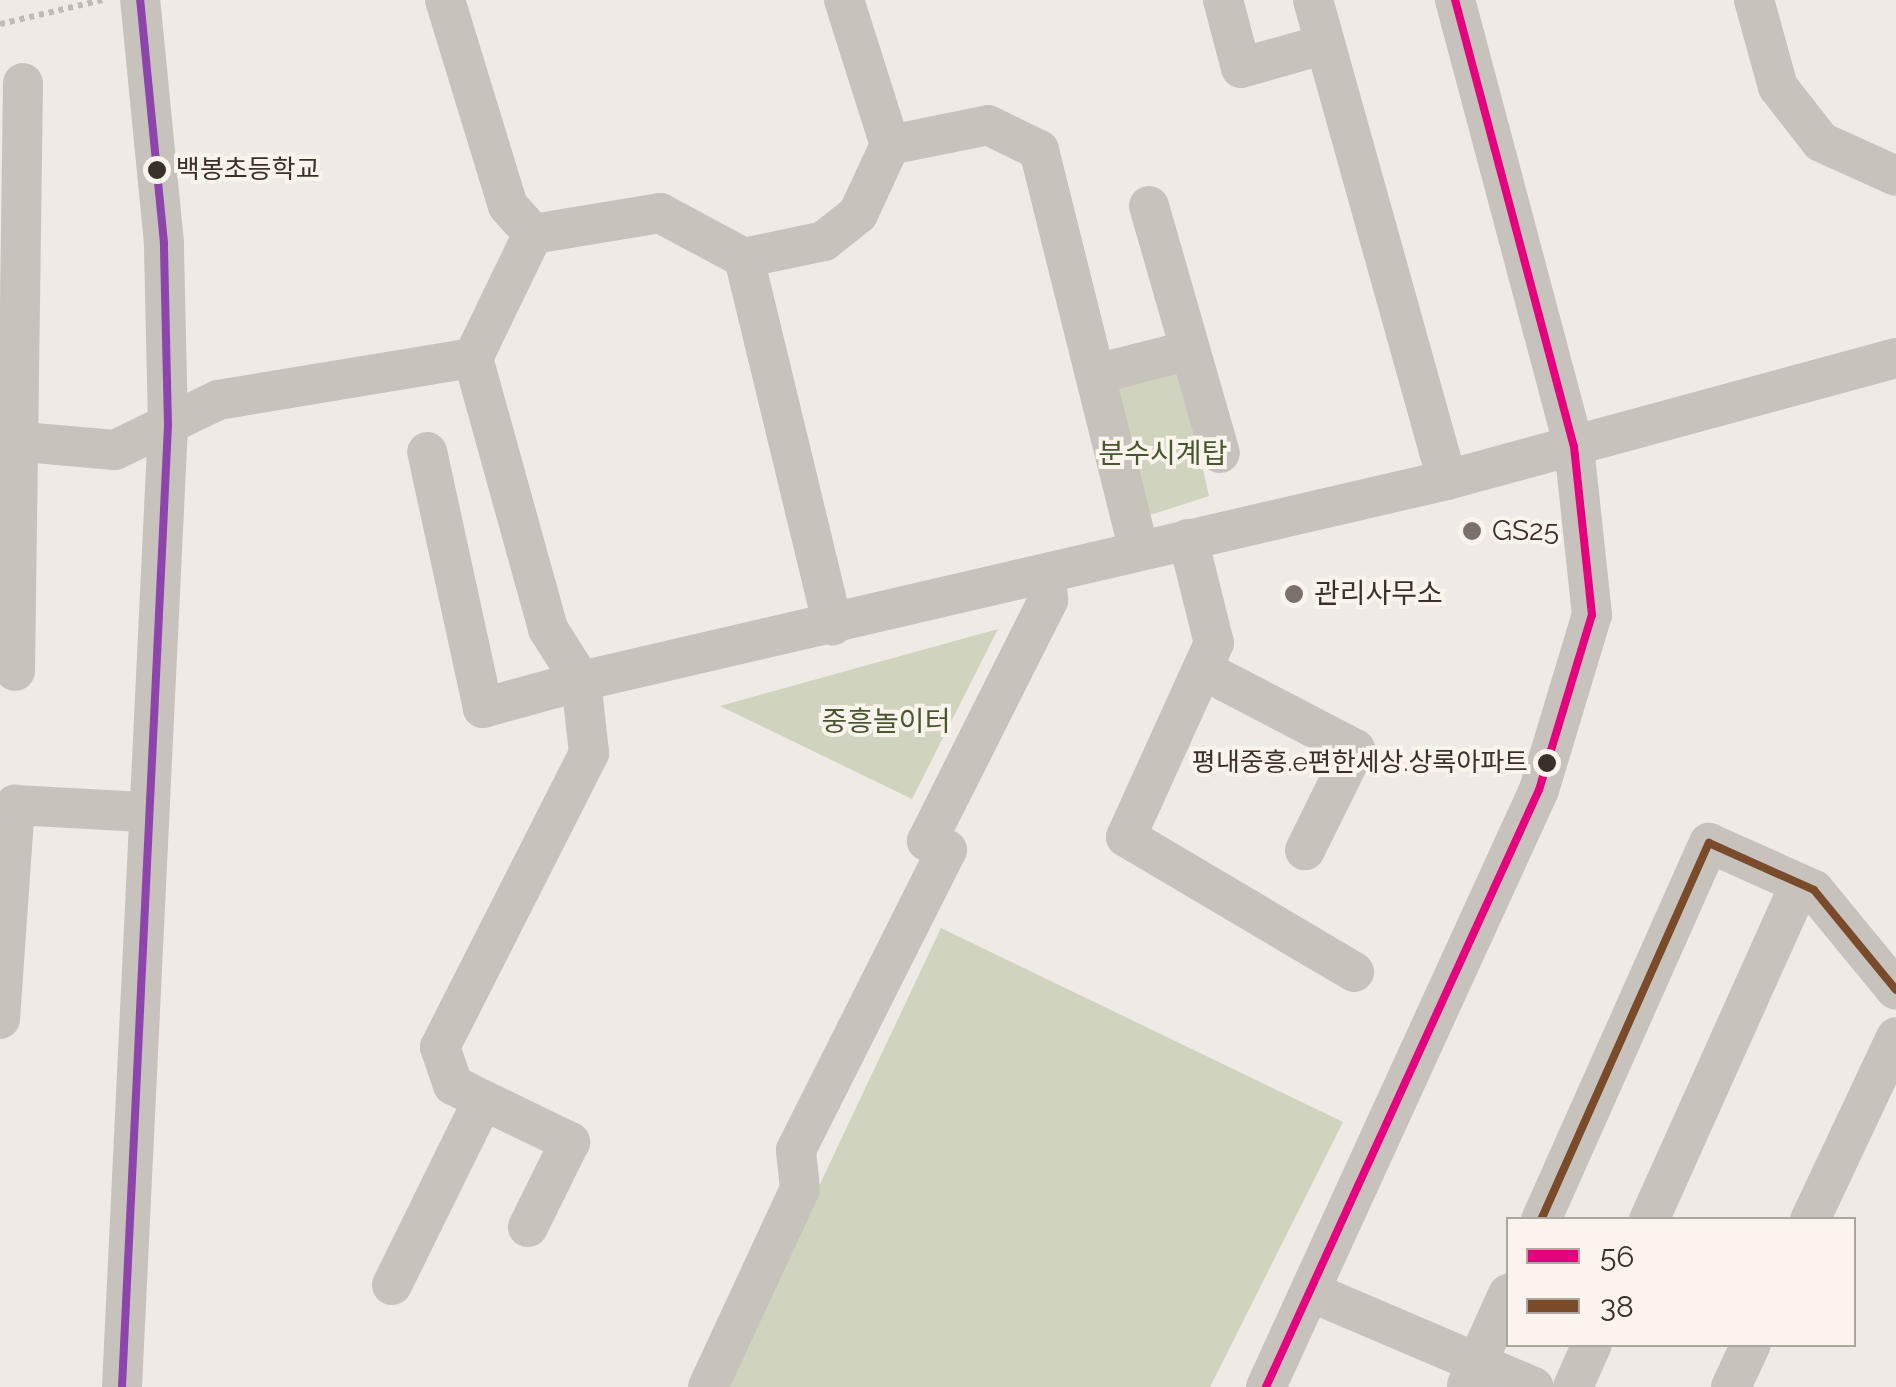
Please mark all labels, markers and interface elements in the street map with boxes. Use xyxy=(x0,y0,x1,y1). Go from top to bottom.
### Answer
place label: 백봉초등학교 xyxy=(176,154,320,186)
marker: 백봉초등학교 xyxy=(147,160,167,180)
park label: 분수시계탑 xyxy=(1099,437,1227,471)
place label: GS25 xyxy=(1492,514,1559,548)
marker: GS25 xyxy=(1461,520,1483,542)
place label: 관리사무소 xyxy=(1314,577,1443,611)
marker: 관리사무소 xyxy=(1283,583,1305,605)
park label: 중흥놀이터 xyxy=(822,705,950,739)
place label: 평내중흥.e편한세상.상록아파트 xyxy=(1192,747,1528,779)
marker: 평내중흥.e편한세상.상록아파트 xyxy=(1537,753,1557,773)
legend xyxy=(1506,1217,1856,1347)
text: 56 xyxy=(1600,1239,1634,1274)
text: 38 xyxy=(1600,1289,1634,1324)

